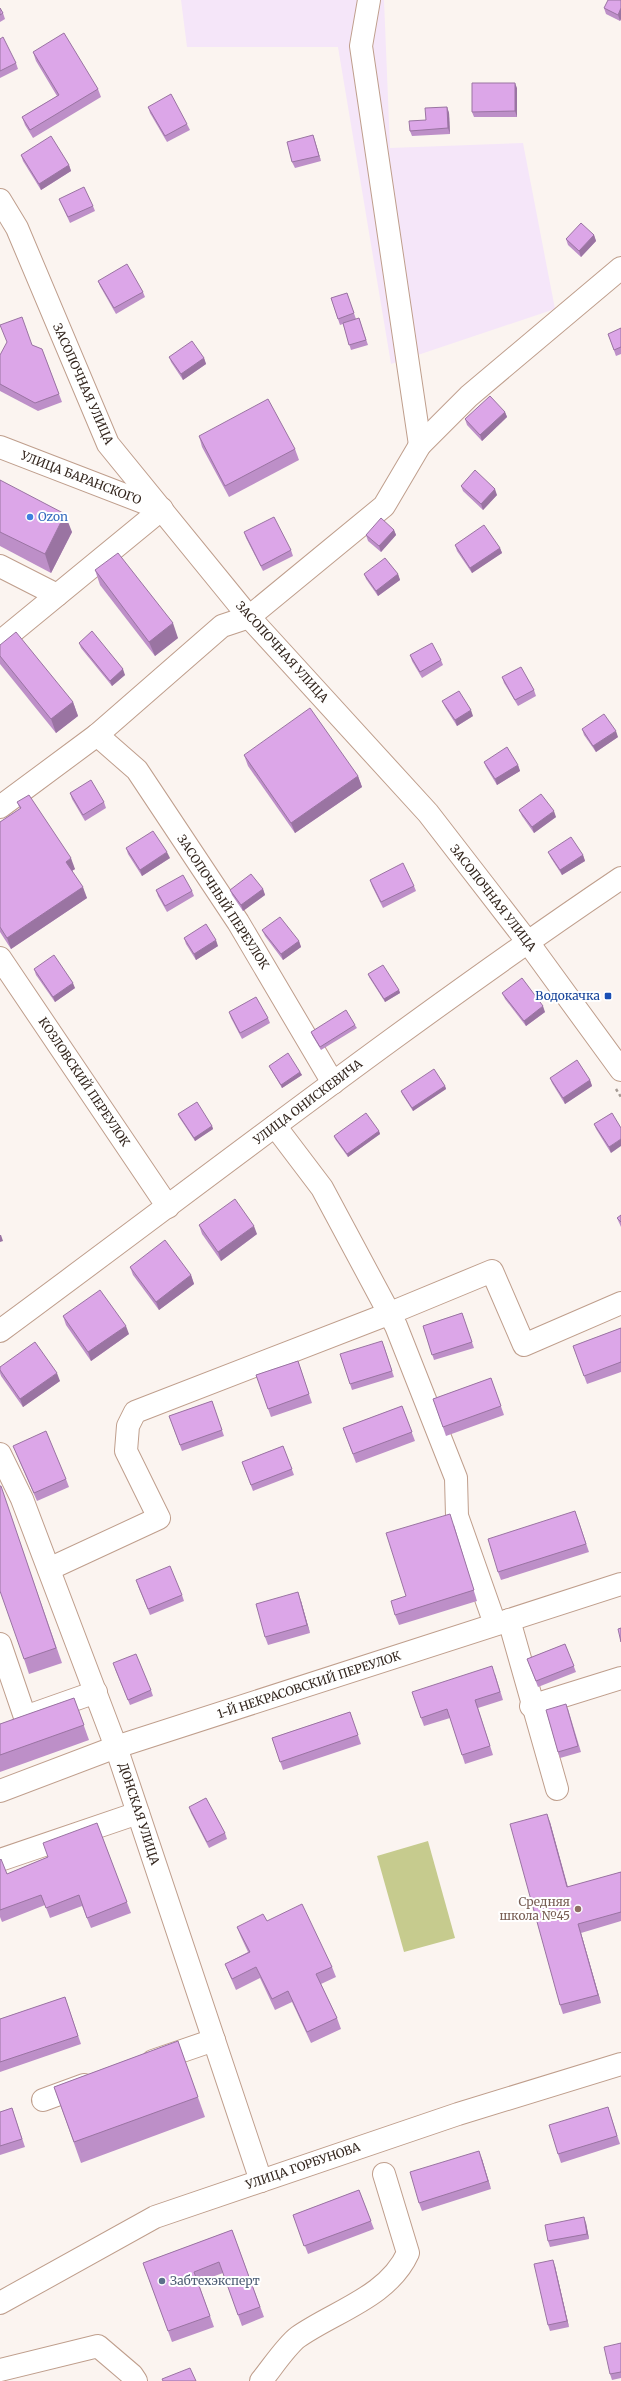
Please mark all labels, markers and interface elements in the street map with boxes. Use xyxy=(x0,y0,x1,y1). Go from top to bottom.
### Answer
street label: ЗАСОПОЧНАЯ УЛИЦА xyxy=(50,321,117,447)
street label: УЛИЦА БАРАНСКОГО xyxy=(18,447,144,508)
place label: Ozon xyxy=(38,509,68,524)
marker: Ozon xyxy=(25,512,35,522)
street label: ЗАСОПОЧНАЯ УЛИЦА xyxy=(233,598,332,706)
street label: ЗАСОПОЧНЫЙ ПЕРЕУЛОК xyxy=(174,832,273,972)
street label: ЗАСОПОЧНАЯ УЛИЦА xyxy=(447,841,540,954)
place label: Водокачка xyxy=(535,988,601,1003)
marker: Водокачка xyxy=(603,991,613,1001)
street label: КОЗЛОВСКИЙ ПЕРЕУЛОК xyxy=(36,1014,133,1149)
street label: УЛИЦА ОНИСКЕВИЧА xyxy=(249,1055,366,1148)
street label: 1-Й НЕКРАСОВСКИЙ ПЕРЕУЛОК xyxy=(215,1648,403,1721)
street label: ДОНСКАЯ УЛИЦА xyxy=(116,1761,163,1867)
place label: Средняя школа №45 xyxy=(500,1894,570,1923)
marker: Средняя школа №45 xyxy=(573,1904,583,1914)
street label: УЛИЦА ГОРБУНОВА xyxy=(243,2139,362,2192)
place label: Забтехэксперт xyxy=(170,2273,260,2288)
marker: Забтехэксперт xyxy=(157,2276,167,2286)

